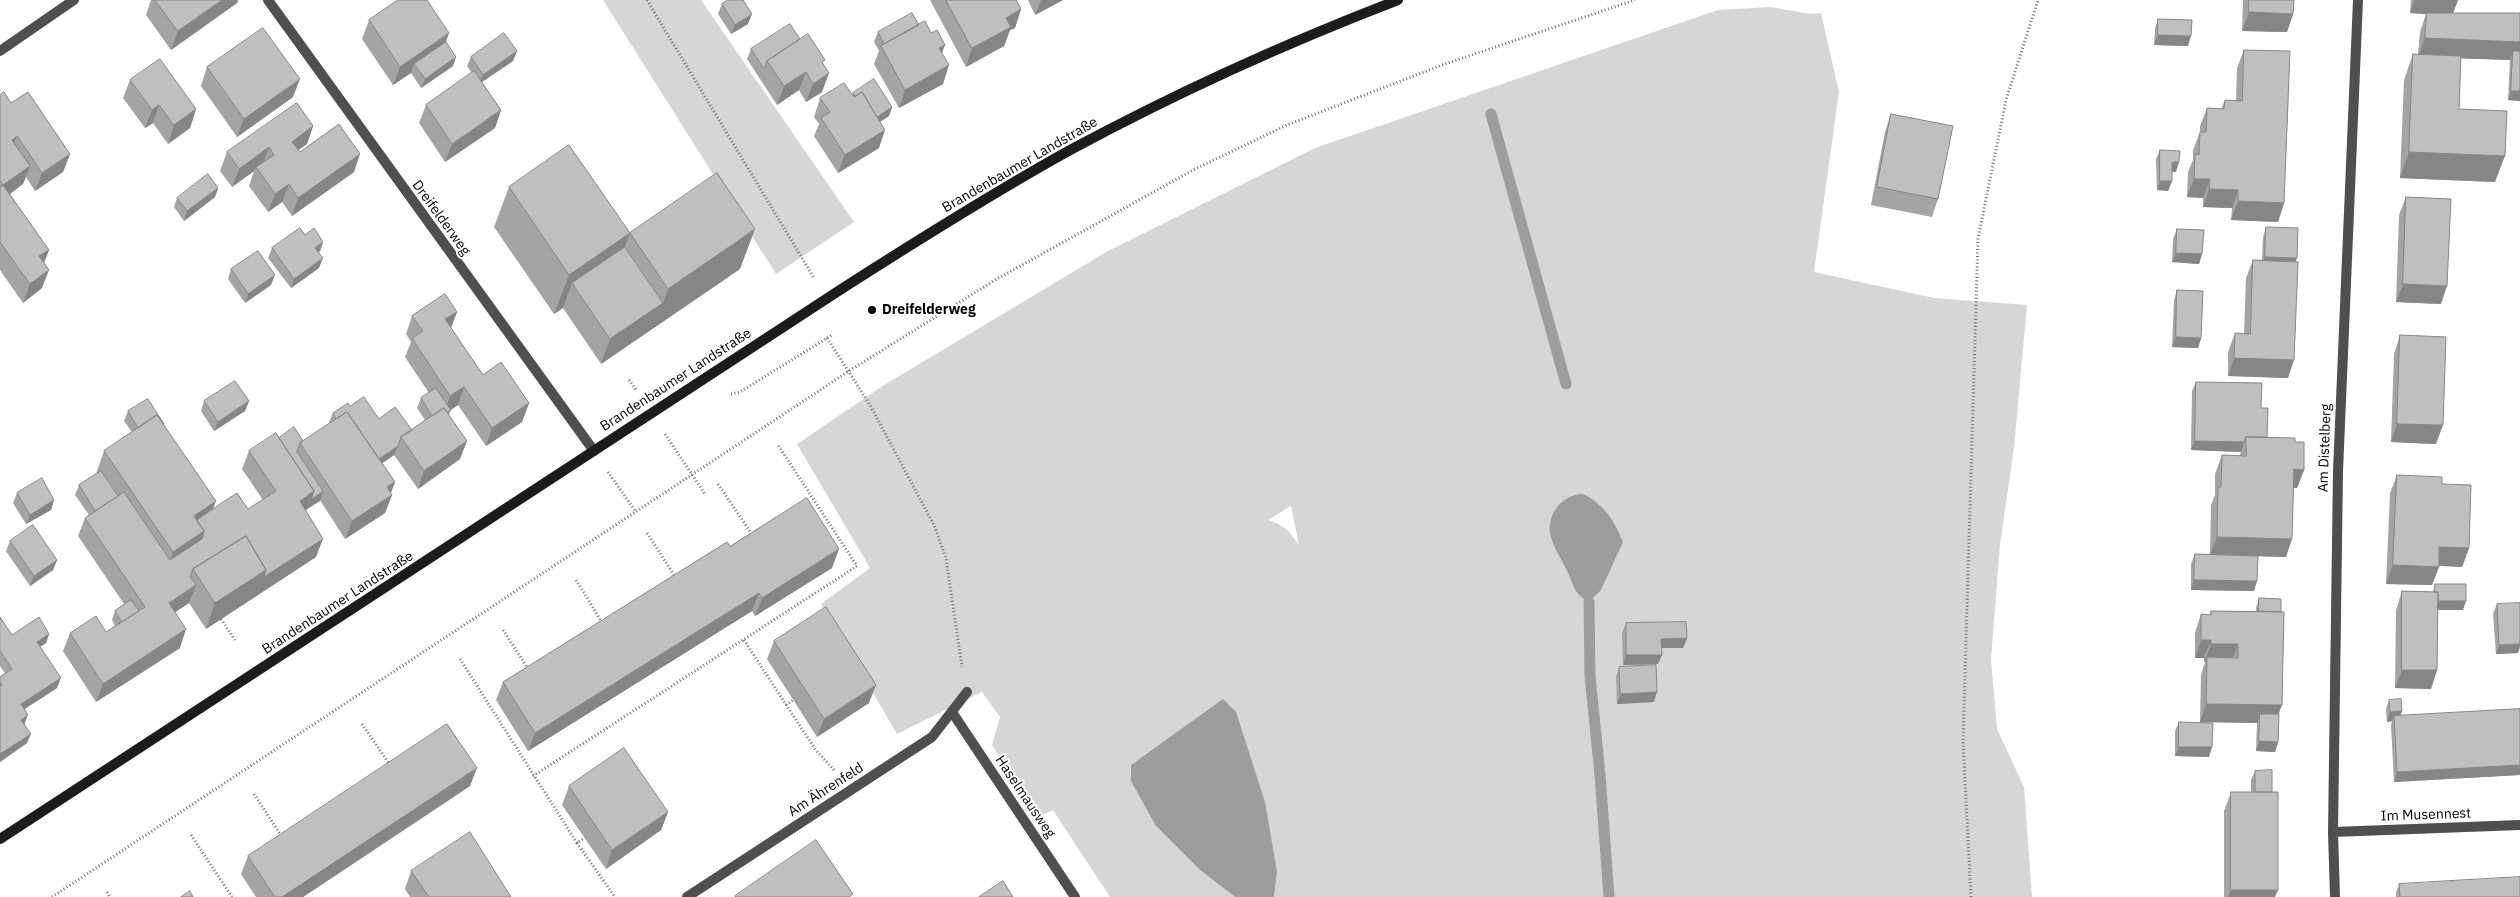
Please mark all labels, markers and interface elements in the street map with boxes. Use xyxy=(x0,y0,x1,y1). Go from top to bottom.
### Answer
street label: Brandenbaumer Landstraße xyxy=(939,114,1101,216)
street label: Dreifelderweg xyxy=(408,177,474,259)
place label: Dreifelderweg xyxy=(882,302,976,318)
marker: Dreifelderweg xyxy=(866,304,878,316)
street label: Brandenbaumer Landstraße xyxy=(597,325,755,435)
street label: Am Distelberg xyxy=(2315,403,2335,493)
street label: Brandenbaumer Landstraße xyxy=(259,548,417,658)
street label: Haselmausweg xyxy=(991,753,1059,841)
street label: Am Ährenfeld xyxy=(785,759,867,821)
street label: Im Musennest xyxy=(2381,805,2471,825)

